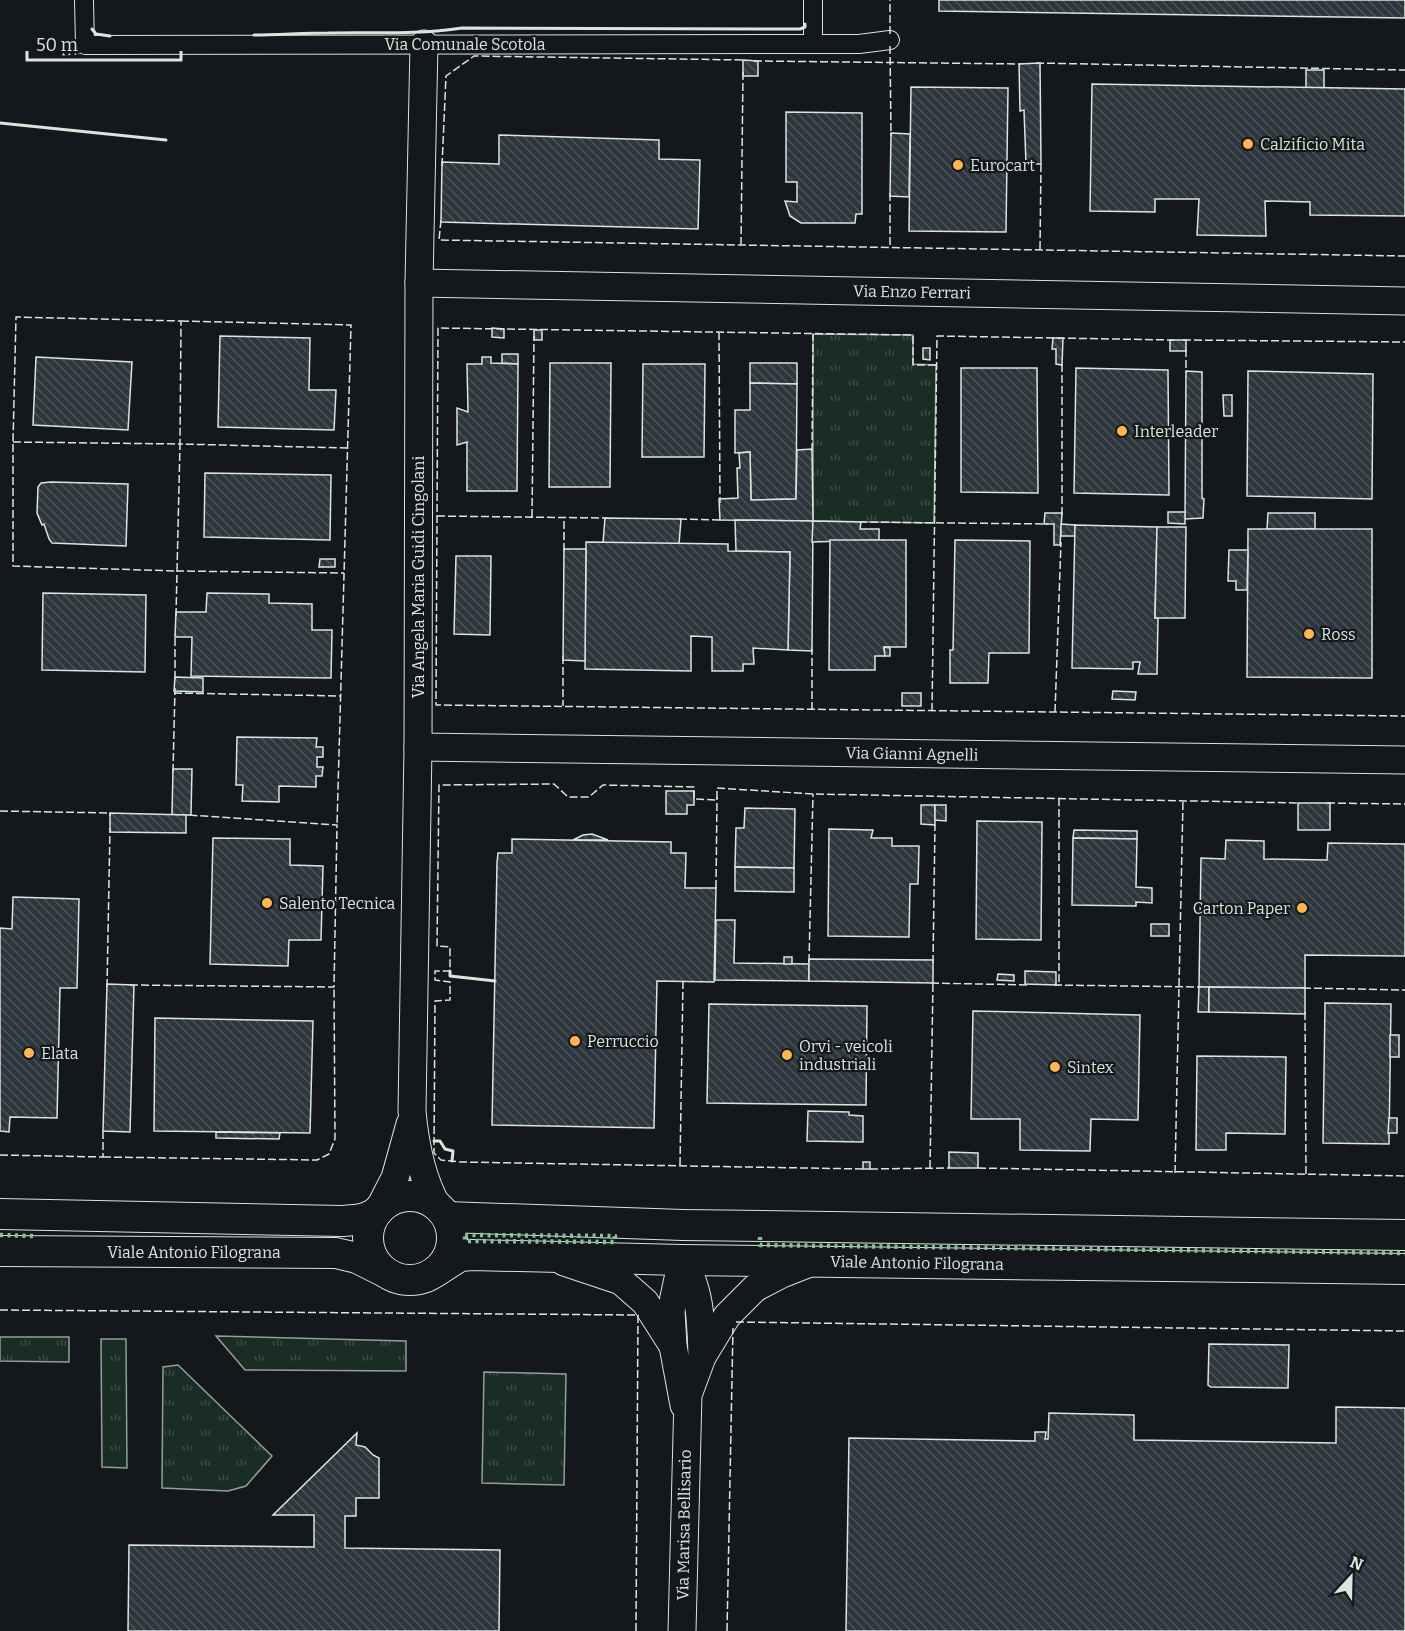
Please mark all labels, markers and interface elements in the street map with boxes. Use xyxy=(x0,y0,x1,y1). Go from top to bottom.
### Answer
scale bar xyxy=(27,24,182,62)
text: 50 m xyxy=(36,34,78,56)
street label: Via Comunale Scotola xyxy=(384,35,546,54)
place label: Calzificio Mita xyxy=(1260,135,1365,154)
marker: Calzificio Mita xyxy=(1241,137,1255,151)
place label: Eurocart xyxy=(970,156,1035,175)
marker: Eurocart xyxy=(951,158,965,172)
street label: Via Enzo Ferrari xyxy=(853,281,971,303)
place label: Interleader xyxy=(1134,422,1218,441)
marker: Interleader xyxy=(1115,424,1129,438)
street label: Via Angela Maria Guidi Cingolani xyxy=(409,456,428,698)
place label: Ross xyxy=(1321,625,1356,644)
marker: Ross xyxy=(1302,627,1316,641)
street label: Via Gianni Agnelli xyxy=(845,743,979,765)
place label: Salento Tecnica xyxy=(279,894,396,913)
marker: Salento Tecnica xyxy=(260,896,274,910)
place label: Carton Paper xyxy=(1193,899,1290,918)
marker: Carton Paper xyxy=(1295,901,1309,915)
place label: Perruccio xyxy=(587,1032,659,1051)
marker: Perruccio xyxy=(568,1034,582,1048)
place label: Orvi - veicoli industriali xyxy=(799,1037,893,1074)
place label: Elata xyxy=(41,1044,79,1063)
marker: Elata xyxy=(22,1046,36,1060)
marker: Orvi - veicoli industriali xyxy=(780,1048,794,1062)
place label: Sintex xyxy=(1067,1058,1114,1077)
marker: Sintex xyxy=(1048,1060,1062,1074)
street label: Viale Antonio Filograna xyxy=(107,1243,281,1262)
street label: Viale Antonio Filograna xyxy=(830,1252,1004,1274)
street label: Via Marisa Bellisario xyxy=(673,1449,695,1601)
north arrow xyxy=(1321,1547,1381,1607)
text: N xyxy=(1347,1552,1366,1575)

